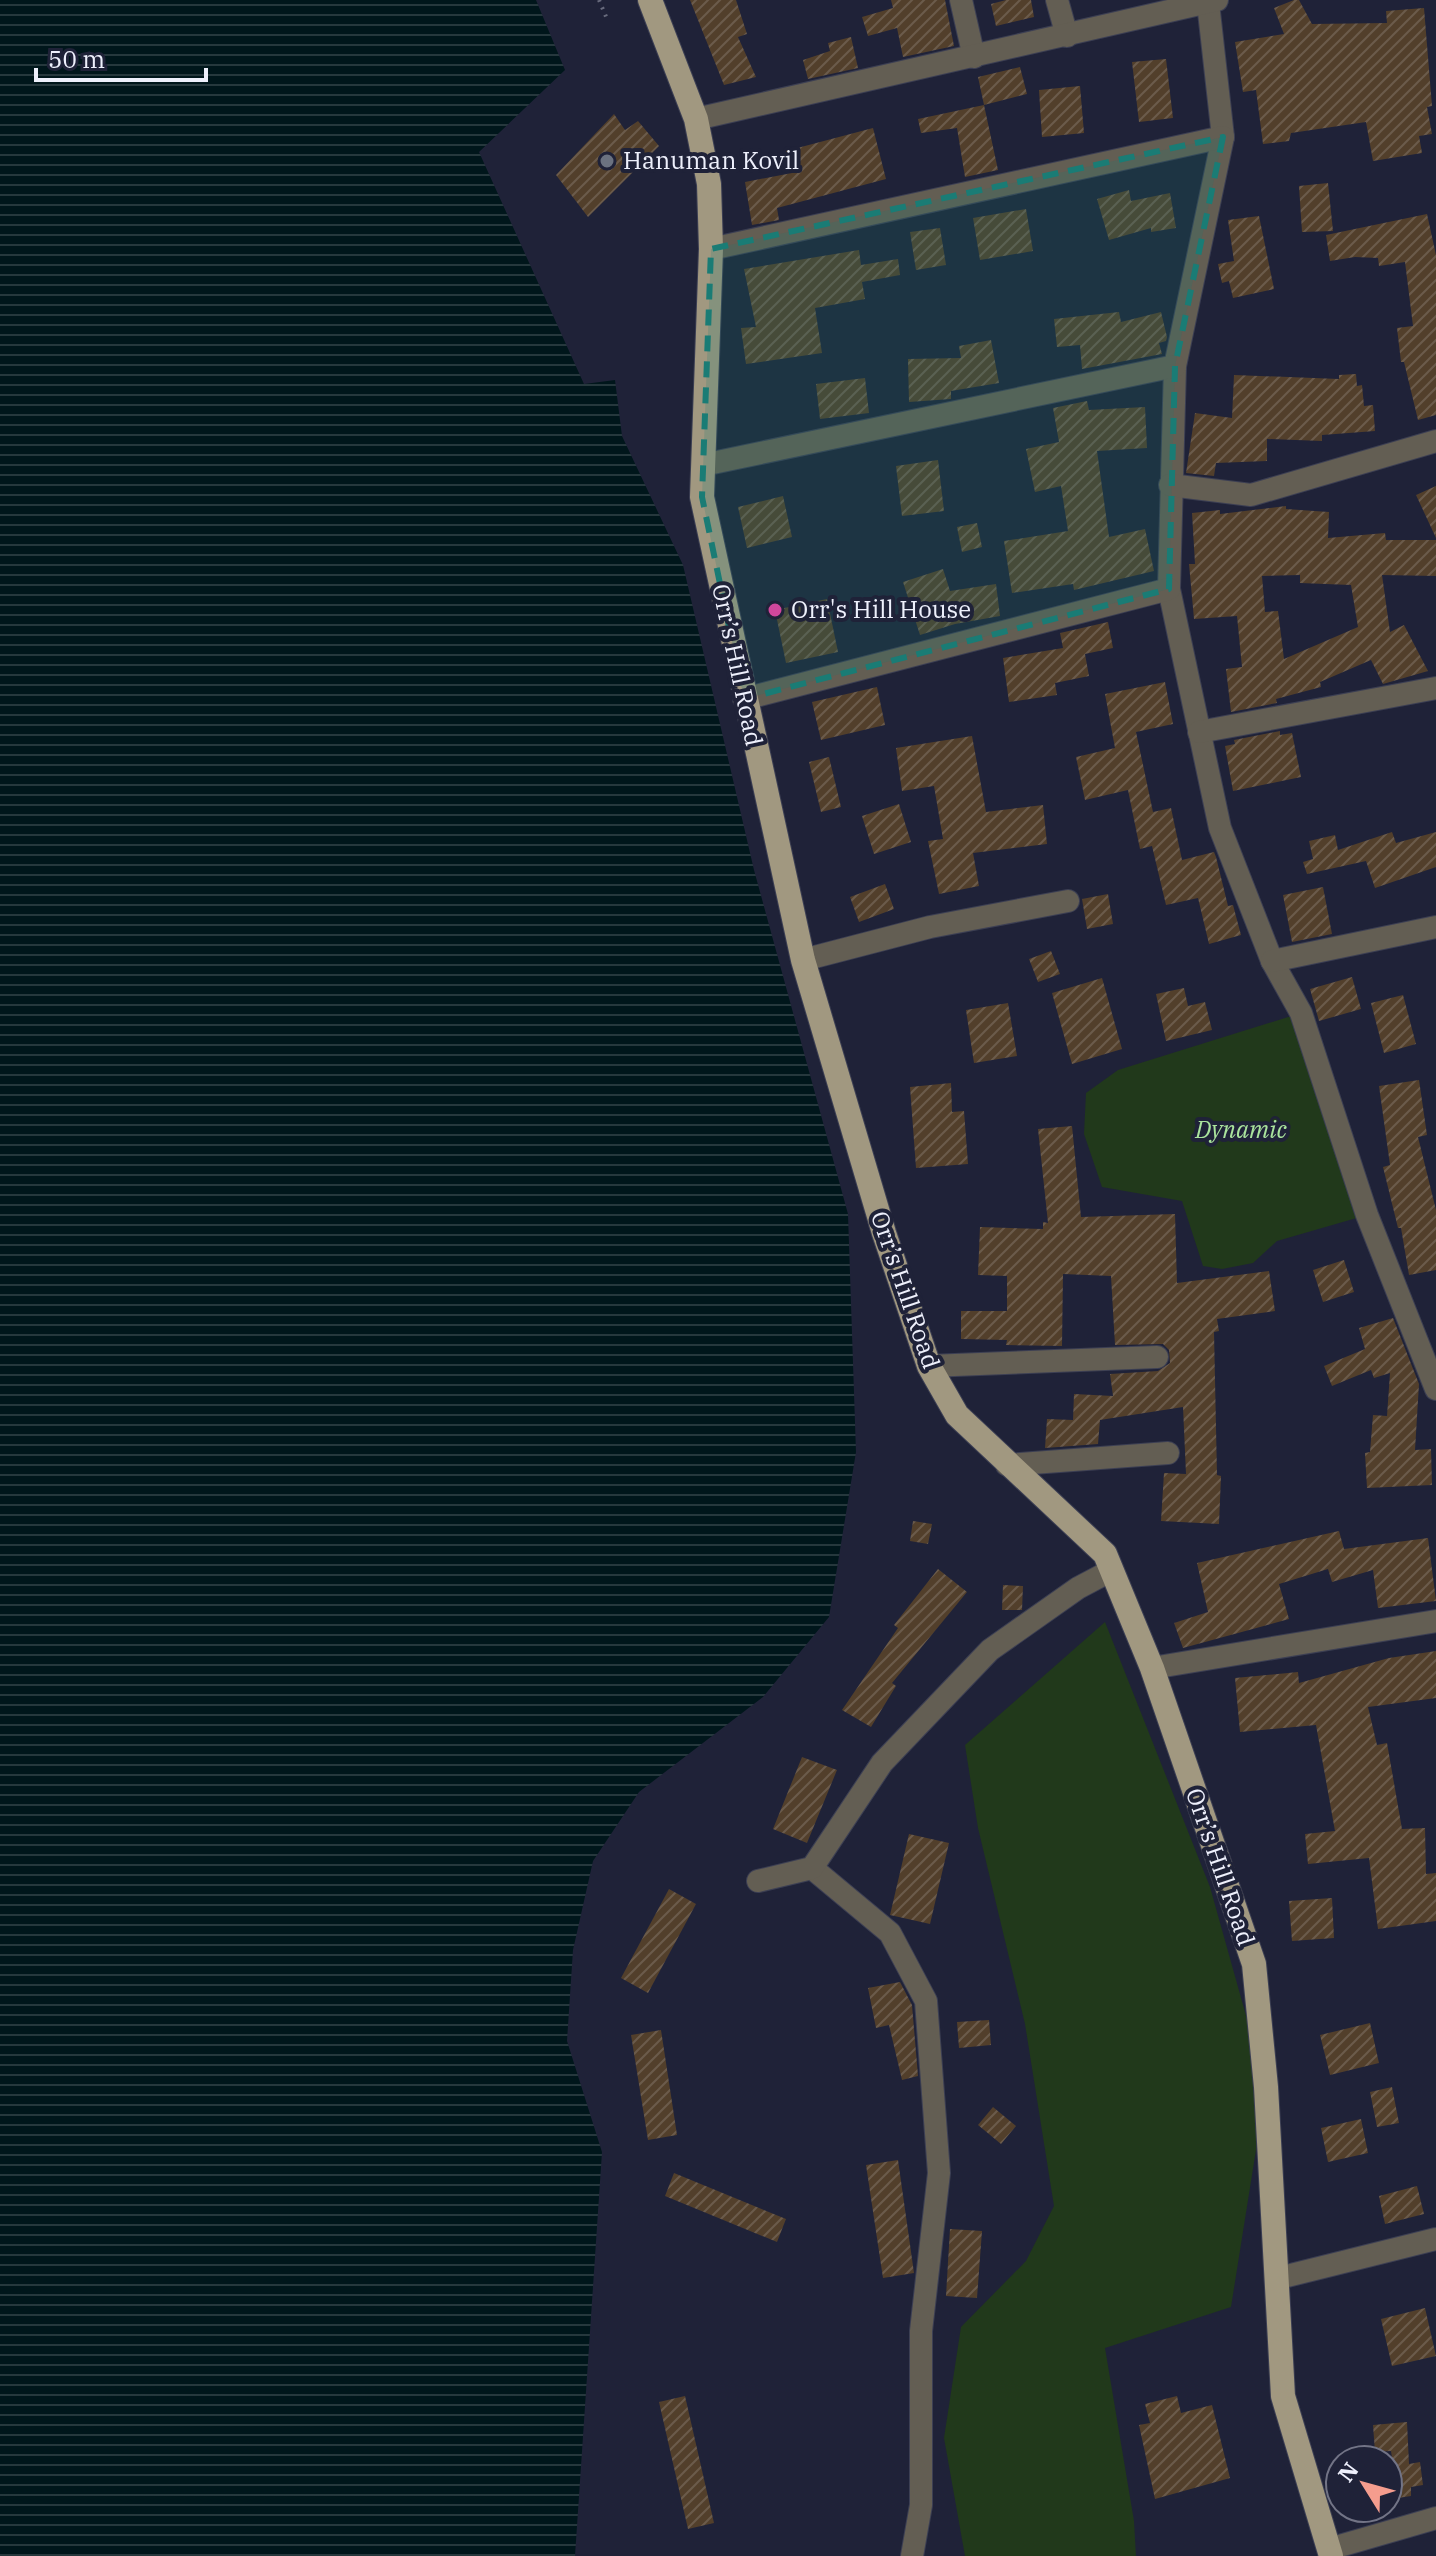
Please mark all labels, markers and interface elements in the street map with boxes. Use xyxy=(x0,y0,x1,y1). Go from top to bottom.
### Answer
scale bar xyxy=(36,32,206,82)
text: 50 m xyxy=(48,43,105,75)
place label: Hanuman Kovil xyxy=(623,144,799,176)
marker: Hanuman Kovil xyxy=(598,152,616,170)
street label: Orr’s Hill Road xyxy=(705,581,771,749)
place label: Orr's Hill House xyxy=(791,593,971,625)
marker: Orr's Hill House xyxy=(766,601,784,619)
park label: Dynamic xyxy=(1194,1113,1287,1145)
street label: Orr’s Hill Road xyxy=(864,1207,948,1373)
street label: Orr’s Hill Road xyxy=(1179,1784,1263,1950)
north arrow xyxy=(1324,2444,1404,2524)
text: N xyxy=(1331,2456,1364,2487)

